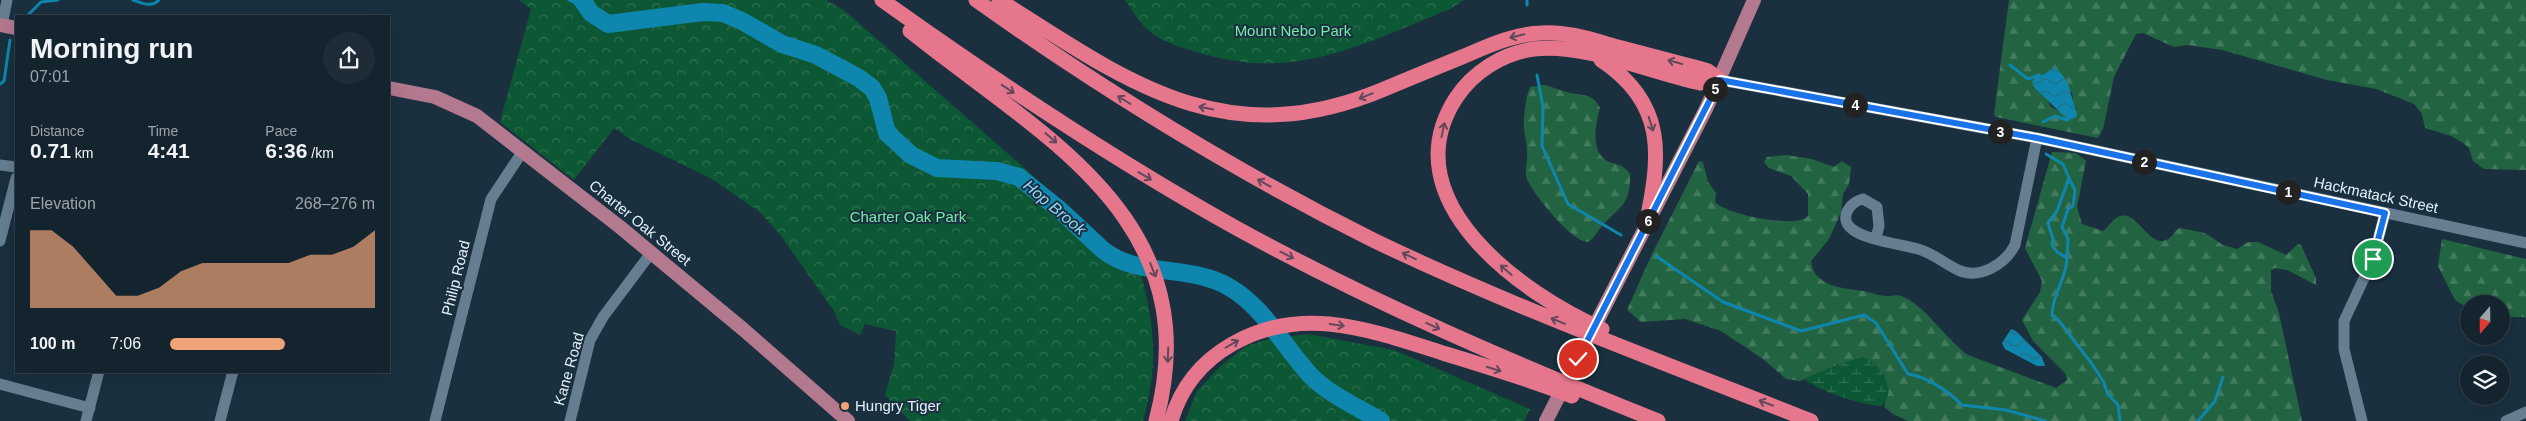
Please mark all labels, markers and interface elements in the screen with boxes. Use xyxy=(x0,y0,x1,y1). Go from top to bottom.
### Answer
park label: Mount Nebo Park xyxy=(1235,22,1352,39)
button: share xyxy=(323,32,375,84)
one-way arrow xyxy=(1509,32,1525,41)
text: Morning run xyxy=(30,33,193,64)
one-way arrow xyxy=(1668,57,1684,67)
text: 07:01 xyxy=(30,68,70,85)
pin: 5 xyxy=(1702,76,1728,102)
text: 5 xyxy=(1712,81,1719,97)
one-way arrow xyxy=(1001,84,1015,94)
one-way arrow xyxy=(1359,92,1374,102)
pin: 4 xyxy=(1842,92,1868,118)
one-way arrow xyxy=(1118,94,1132,104)
text: 4 xyxy=(1852,97,1859,113)
one-way arrow xyxy=(1199,103,1215,113)
one-way arrow xyxy=(1647,115,1656,131)
pin: 3 xyxy=(1988,120,2012,144)
one-way arrow xyxy=(1439,122,1448,138)
text: Distance xyxy=(30,123,84,139)
text: Time xyxy=(148,123,178,139)
text: Pace xyxy=(265,123,297,139)
text: 3 xyxy=(1997,124,2004,140)
one-way arrow xyxy=(1045,132,1058,144)
text: 0.71 xyxy=(30,139,71,162)
text: 4:41 xyxy=(148,139,190,162)
text: 6:36 xyxy=(265,139,307,162)
text: km xyxy=(71,145,93,161)
text: /km xyxy=(307,145,334,161)
pin: 2 xyxy=(2132,150,2156,174)
text: 2 xyxy=(2141,154,2148,170)
one-way arrow xyxy=(1138,171,1152,181)
street label: Hackmatack Street xyxy=(2312,173,2441,216)
street label: Charter Oak Street xyxy=(586,176,695,269)
water label: Hop Brook xyxy=(1020,177,1090,239)
one-way arrow xyxy=(1258,177,1272,187)
pin: 1 xyxy=(2276,180,2300,204)
text: 1 xyxy=(2285,184,2292,200)
text: Elevation xyxy=(30,195,96,212)
text: 268–276 m xyxy=(295,195,375,212)
park label: Charter Oak Park xyxy=(850,208,967,225)
pin: 6 xyxy=(1636,208,1660,234)
text: 6 xyxy=(1645,213,1652,229)
pin xyxy=(2352,238,2394,280)
street label: Philip Road xyxy=(438,239,473,317)
icon: arrive xyxy=(2359,245,2387,273)
one-way arrow xyxy=(1279,251,1294,260)
one-way arrow xyxy=(1402,251,1417,261)
one-way arrow xyxy=(1150,263,1159,278)
one-way arrow xyxy=(1499,265,1512,276)
north arrow xyxy=(2460,295,2510,345)
map controls xyxy=(2460,295,2510,405)
one-way arrow xyxy=(1551,316,1566,326)
one-way arrow xyxy=(1329,321,1345,331)
one-way arrow xyxy=(1425,321,1440,331)
street label: Kane Road xyxy=(550,330,587,407)
text: 100 m xyxy=(30,335,75,352)
text: 7:06 xyxy=(110,335,141,352)
one-way arrow xyxy=(1224,338,1238,348)
pin xyxy=(1557,338,1599,380)
icon: check xyxy=(1564,345,1592,373)
one-way arrow xyxy=(1163,347,1172,363)
button: layers xyxy=(2460,355,2510,405)
one-way arrow xyxy=(1485,364,1501,374)
place label: Hungry Tiger xyxy=(855,397,941,414)
one-way arrow xyxy=(1758,398,1774,407)
marker: Hungry Tiger xyxy=(839,400,851,412)

